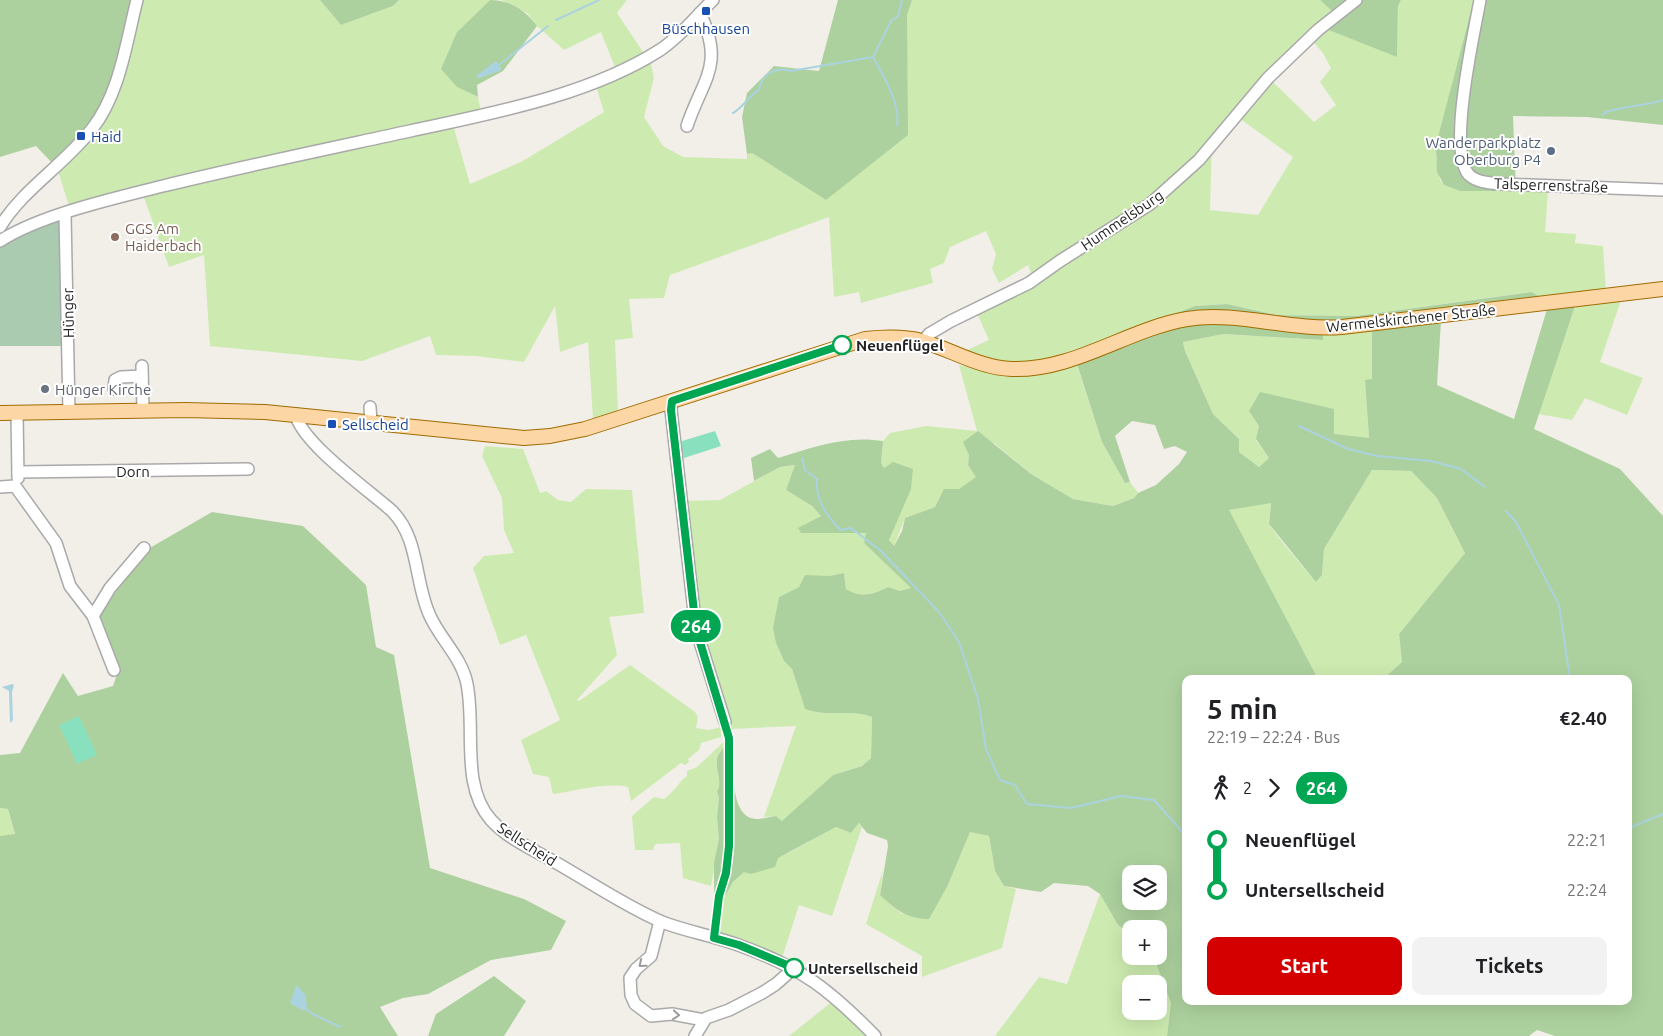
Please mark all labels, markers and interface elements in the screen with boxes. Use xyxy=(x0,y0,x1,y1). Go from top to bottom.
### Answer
marker: Büschhausen xyxy=(700,5,712,17)
place label: Büschhausen xyxy=(662,20,750,37)
place label: Haid xyxy=(91,128,122,145)
marker: Haid xyxy=(75,130,87,142)
place label: Wanderparkplatz Oberburg P4 xyxy=(1425,134,1541,168)
marker: Wanderparkplatz Oberburg P4 xyxy=(1545,145,1557,157)
street label: Talsperrenstraße xyxy=(1494,175,1608,195)
street label: Hummelsburg xyxy=(1078,186,1166,254)
place label: GGS Am Haiderbach xyxy=(125,220,202,254)
marker: GGS Am Haiderbach xyxy=(109,231,121,243)
street label: Hünger xyxy=(59,287,77,338)
street label: Wermelskirchener Straße xyxy=(1325,301,1497,335)
marker: Neuenflügel xyxy=(832,335,852,355)
place label: Neuenflügel xyxy=(856,337,944,354)
place label: Hünger Kirche xyxy=(55,381,151,398)
marker: Hünger Kirche xyxy=(39,383,51,395)
place label: Sellscheid xyxy=(342,416,409,433)
marker: Sellscheid xyxy=(326,418,338,430)
street label: Dorn xyxy=(116,463,150,480)
line badge: 264 xyxy=(667,610,725,642)
text: 264 xyxy=(681,616,711,636)
text: 5 min xyxy=(1207,693,1278,724)
text: €2.40 xyxy=(1559,707,1607,729)
text: 22:19 – 22:24 · Bus xyxy=(1207,728,1340,746)
icon: walk xyxy=(1207,774,1235,802)
icon: forward xyxy=(1260,774,1288,802)
text: 264 xyxy=(1306,778,1337,798)
text: 2 xyxy=(1243,779,1252,797)
street label: Sellscheid xyxy=(494,819,560,869)
text: Neuenflügel xyxy=(1245,829,1356,851)
text: 22:21 xyxy=(1567,831,1607,849)
map controls xyxy=(1122,865,1167,1020)
button: layers xyxy=(1122,865,1167,910)
text: Untersellscheid xyxy=(1245,879,1385,901)
text: 22:24 xyxy=(1567,881,1607,899)
button: + xyxy=(1122,920,1167,965)
button: Start xyxy=(1207,937,1402,995)
button: Tickets xyxy=(1412,937,1607,995)
marker: Untersellscheid xyxy=(784,958,804,978)
one-way arrow xyxy=(639,959,648,967)
place label: Untersellscheid xyxy=(808,960,918,977)
button: − xyxy=(1122,975,1167,1020)
one-way arrow xyxy=(672,1009,680,1020)

